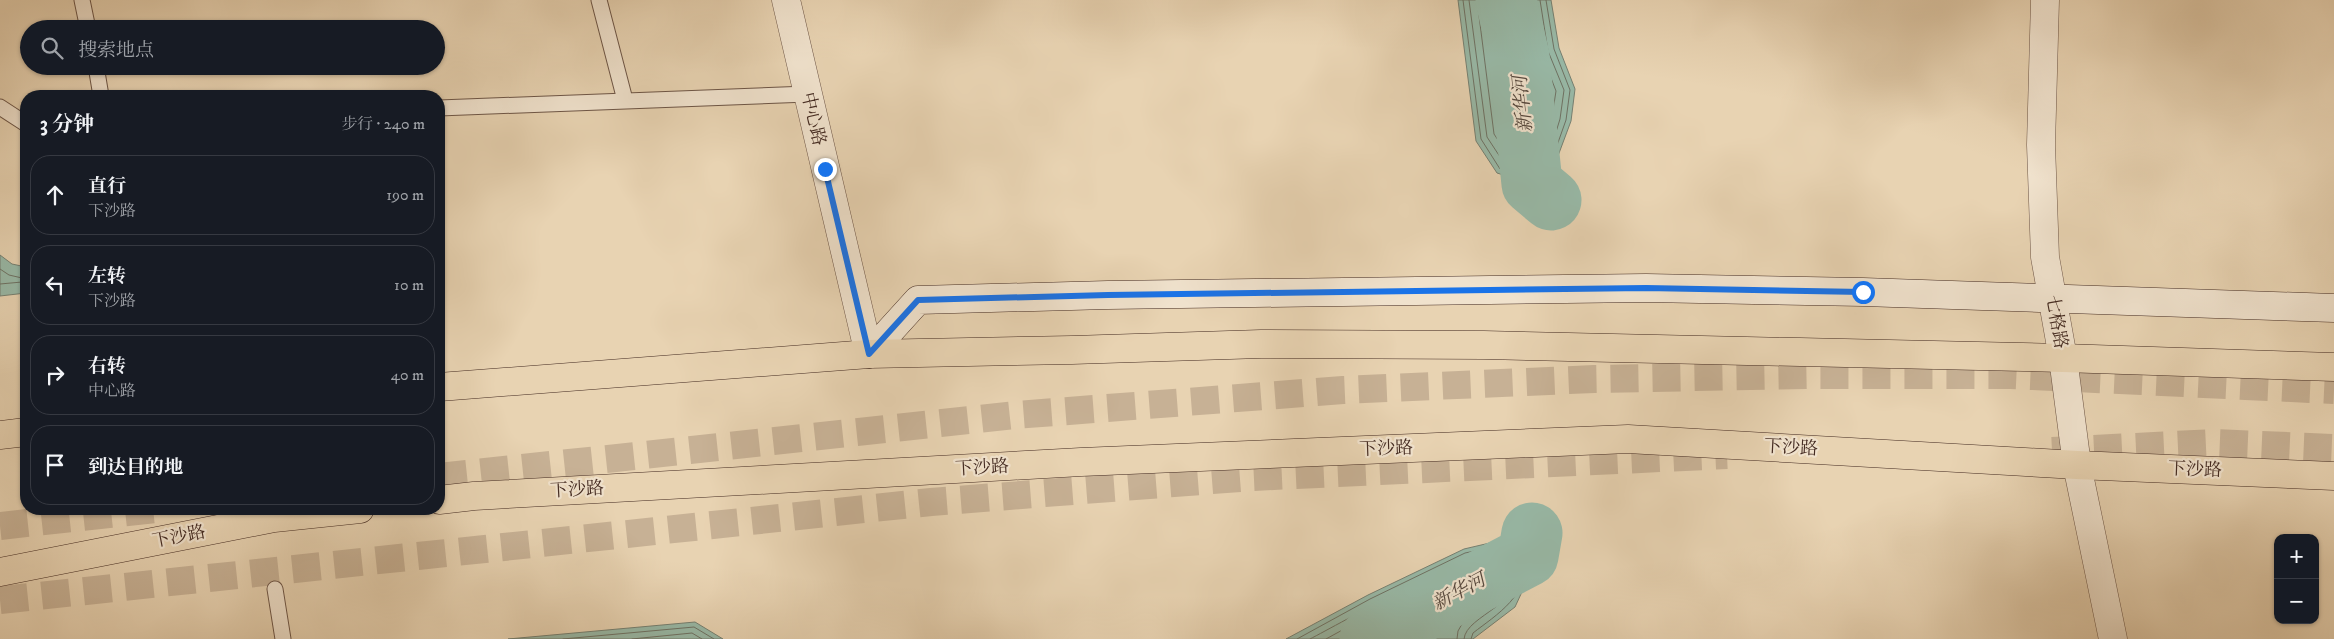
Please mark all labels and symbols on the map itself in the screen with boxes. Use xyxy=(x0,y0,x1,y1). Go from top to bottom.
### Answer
water label: 新华河 xyxy=(1508,71,1537,134)
street label: 中心路 xyxy=(796,90,830,148)
route end xyxy=(814,158,837,181)
route start xyxy=(1852,281,1875,304)
street label: 七格路 xyxy=(2040,294,2072,350)
street label: 下沙路 xyxy=(1763,436,1819,460)
street label: 下沙路 xyxy=(1359,437,1413,461)
street label: 下沙路 xyxy=(954,456,1010,480)
street label: 下沙路 xyxy=(2168,458,2222,482)
street label: 下沙路 xyxy=(549,478,605,502)
street label: 下沙路 xyxy=(150,521,208,553)
water label: 新华河 xyxy=(1428,567,1492,616)

